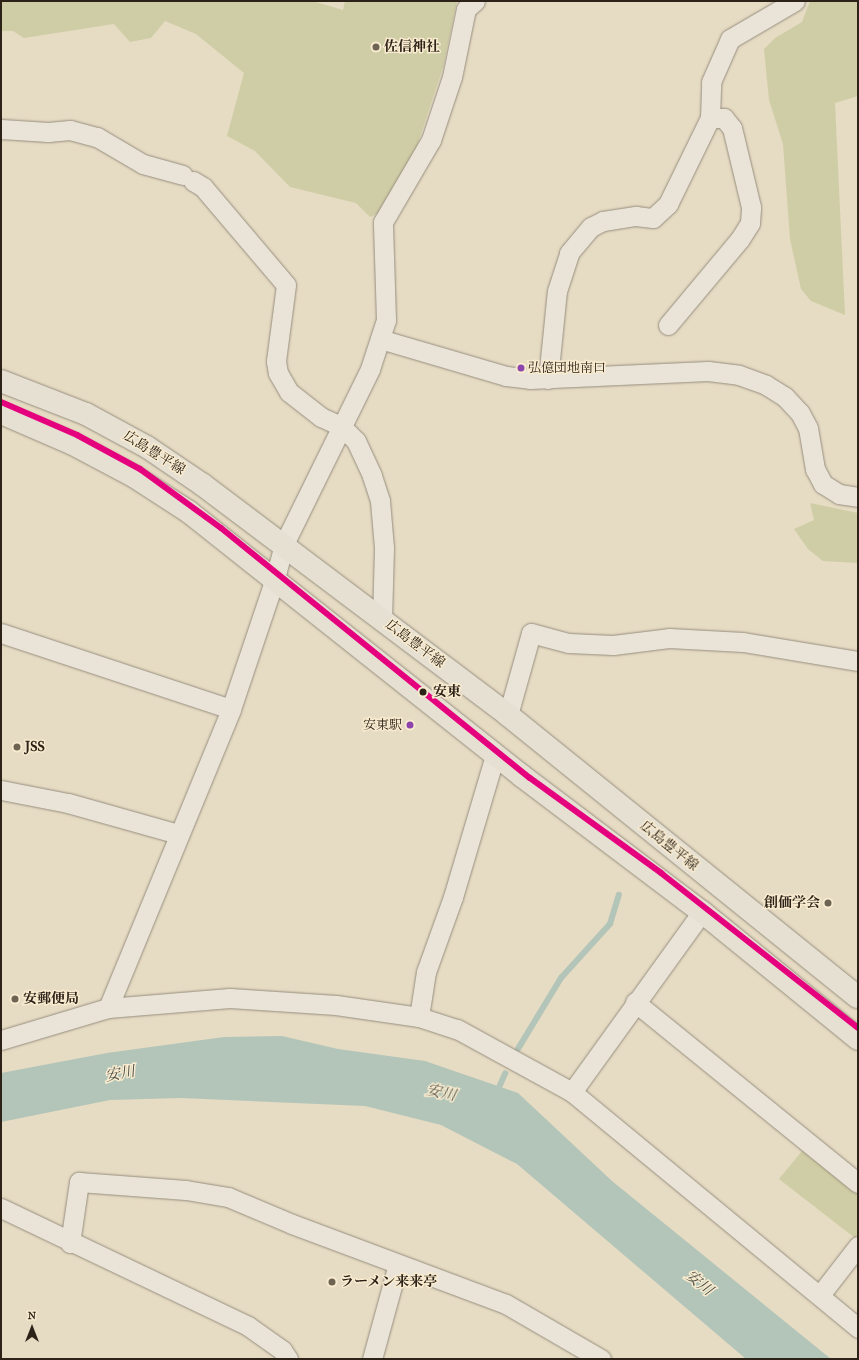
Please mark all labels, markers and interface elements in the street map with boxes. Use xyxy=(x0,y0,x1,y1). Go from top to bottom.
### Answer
place label: 佐信神社 xyxy=(384,39,440,55)
marker: 佐信神社 xyxy=(371,42,381,52)
place label: 弘億団地南口 xyxy=(528,360,606,376)
marker: 弘億団地南口 xyxy=(516,363,526,373)
street label: 広島豊平線 xyxy=(120,427,188,479)
street label: 広島豊平線 xyxy=(382,616,448,672)
place label: 安東 xyxy=(433,684,461,700)
marker: 安東 xyxy=(416,685,430,699)
place label: 安東駅 xyxy=(363,717,402,733)
marker: 安東駅 xyxy=(405,720,415,730)
place label: JSS xyxy=(25,739,45,755)
marker: JSS xyxy=(12,742,22,752)
street label: 広島豊平線 xyxy=(637,817,701,875)
place label: 創価学会 xyxy=(764,895,820,911)
marker: 創価学会 xyxy=(823,898,833,908)
place label: 安郵便局 xyxy=(23,991,79,1007)
marker: 安郵便局 xyxy=(10,994,20,1004)
water label: 安川 xyxy=(104,1063,136,1085)
water label: 安川 xyxy=(424,1081,458,1105)
water label: 安川 xyxy=(682,1267,716,1299)
place label: ラーメン来来亭 xyxy=(340,1274,438,1290)
marker: ラーメン来来亭 xyxy=(327,1277,337,1287)
north arrow xyxy=(12,1308,52,1348)
text: N xyxy=(28,1309,36,1322)

